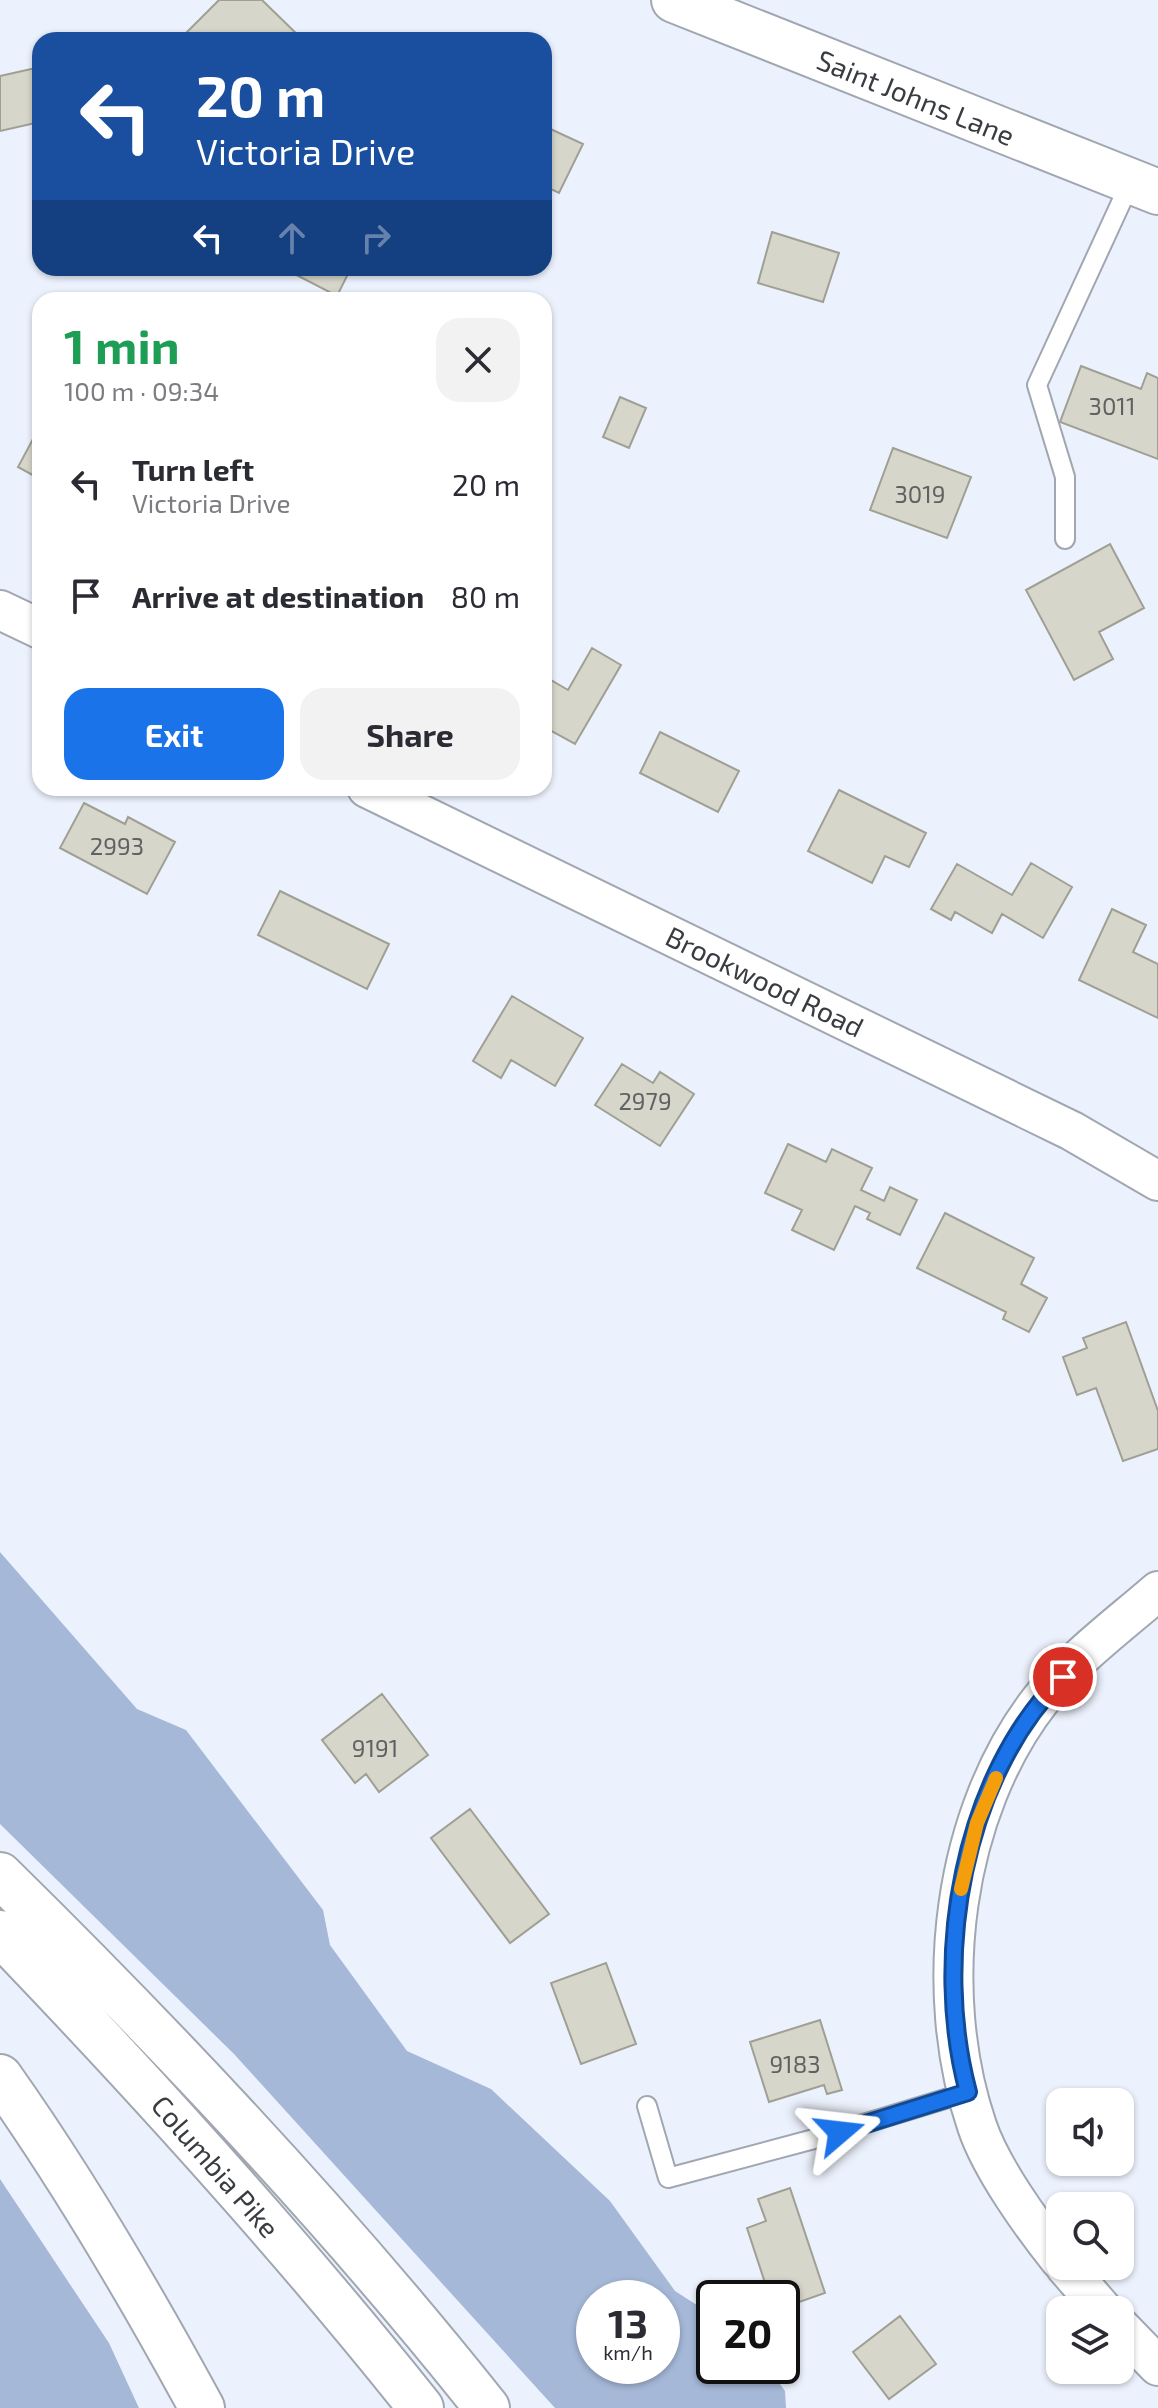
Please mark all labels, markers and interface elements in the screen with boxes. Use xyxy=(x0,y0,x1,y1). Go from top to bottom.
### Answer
street label: Saint Johns Lane xyxy=(812,42,1020,152)
text: 20 m xyxy=(196,61,325,128)
icon: left xyxy=(64,64,168,168)
text: Victoria Drive xyxy=(196,129,415,172)
icon: left xyxy=(186,216,230,260)
icon: ahead xyxy=(270,216,314,260)
icon: right xyxy=(354,216,398,260)
text: 1 min xyxy=(64,316,180,374)
button: close xyxy=(436,318,520,402)
text: 100 m · 09:34 xyxy=(64,375,219,406)
house number: 3011 xyxy=(1089,391,1135,420)
text: Turn left xyxy=(132,451,254,487)
icon: left xyxy=(64,462,108,506)
text: 20 m xyxy=(452,466,520,502)
house number: 3019 xyxy=(894,479,946,508)
text: Victoria Drive xyxy=(132,487,290,518)
icon: arrive xyxy=(64,574,108,618)
text: Arrive at destination xyxy=(132,578,424,614)
text: 80 m xyxy=(451,578,520,614)
button: Exit xyxy=(64,688,284,780)
button: Share xyxy=(300,688,520,780)
house number: 2993 xyxy=(90,831,144,860)
street label: Brookwood Road xyxy=(661,918,869,1044)
house number: 2979 xyxy=(618,1086,672,1115)
pin xyxy=(1029,1643,1097,1711)
icon: arrive xyxy=(1041,1655,1085,1699)
house number: 9191 xyxy=(352,1733,398,1762)
house number: 9183 xyxy=(769,2049,821,2078)
street label: Columbia Pike xyxy=(145,2088,287,2244)
map controls xyxy=(1046,2088,1134,2384)
button: sound xyxy=(1046,2088,1134,2176)
position arrow xyxy=(798,2090,882,2174)
button: search xyxy=(1046,2192,1134,2280)
speed limit sign: 20 xyxy=(696,2280,800,2384)
button: layers xyxy=(1046,2296,1134,2384)
text: 13 xyxy=(608,2298,648,2346)
text: km/h xyxy=(603,2340,653,2364)

